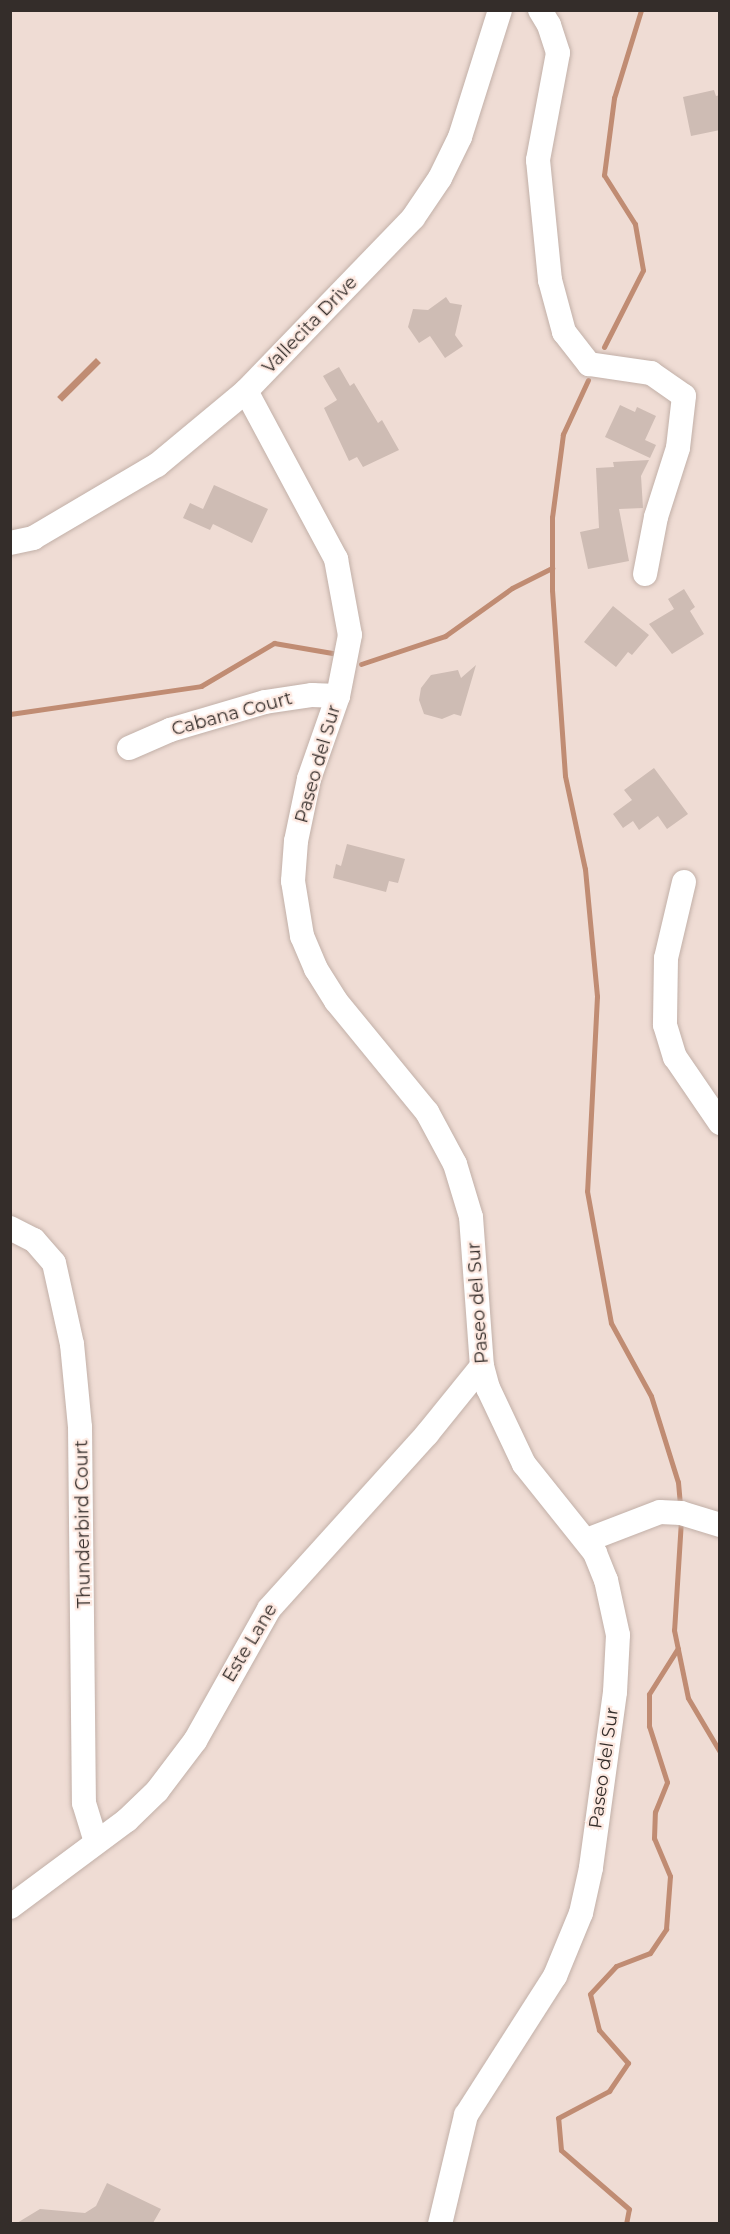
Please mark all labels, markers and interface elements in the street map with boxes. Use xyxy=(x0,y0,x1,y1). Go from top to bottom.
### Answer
street label: Vallecita Drive xyxy=(258,272,362,378)
street label: Cabana Court xyxy=(169,688,295,740)
street label: Paseo del Sur xyxy=(291,702,345,826)
street label: Paseo del Sur xyxy=(463,1241,493,1365)
street label: Thunderbird Court xyxy=(71,1440,95,1608)
street label: Este Lane xyxy=(218,1600,282,1686)
street label: Paseo del Sur xyxy=(585,1706,623,1830)

